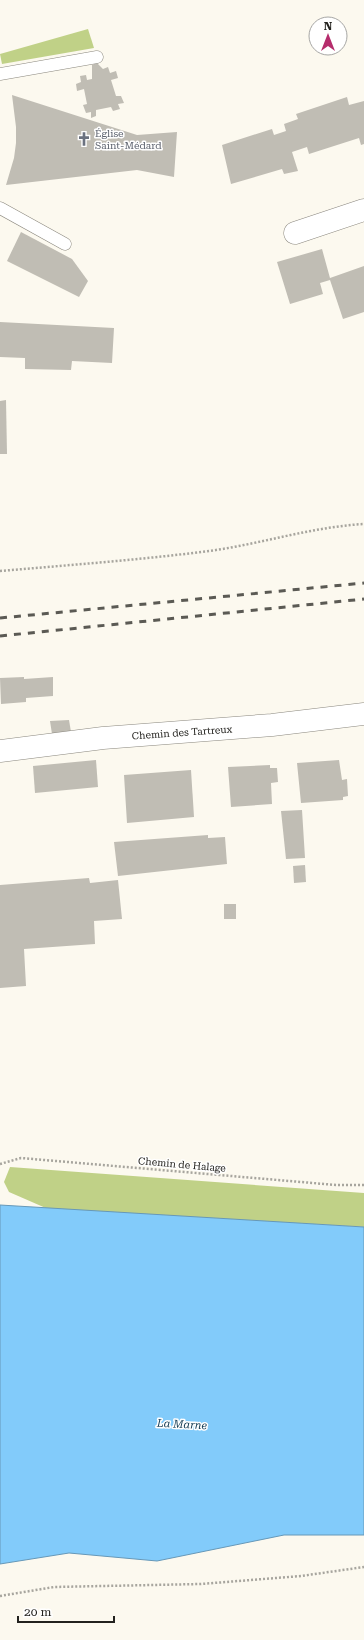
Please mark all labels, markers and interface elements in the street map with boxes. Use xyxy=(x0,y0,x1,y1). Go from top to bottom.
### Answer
north arrow xyxy=(308,16,348,56)
text: N xyxy=(324,20,333,33)
place label: Église Saint-Médard xyxy=(95,128,162,151)
church icon: Église Saint-Médard xyxy=(76,131,92,147)
street label: Chemin des Tartreux xyxy=(131,723,233,741)
street label: Chemin de Halage xyxy=(138,1155,227,1174)
water label: La Marne xyxy=(156,1417,208,1432)
scale bar xyxy=(18,1598,114,1624)
text: 20 m xyxy=(24,1605,51,1619)

